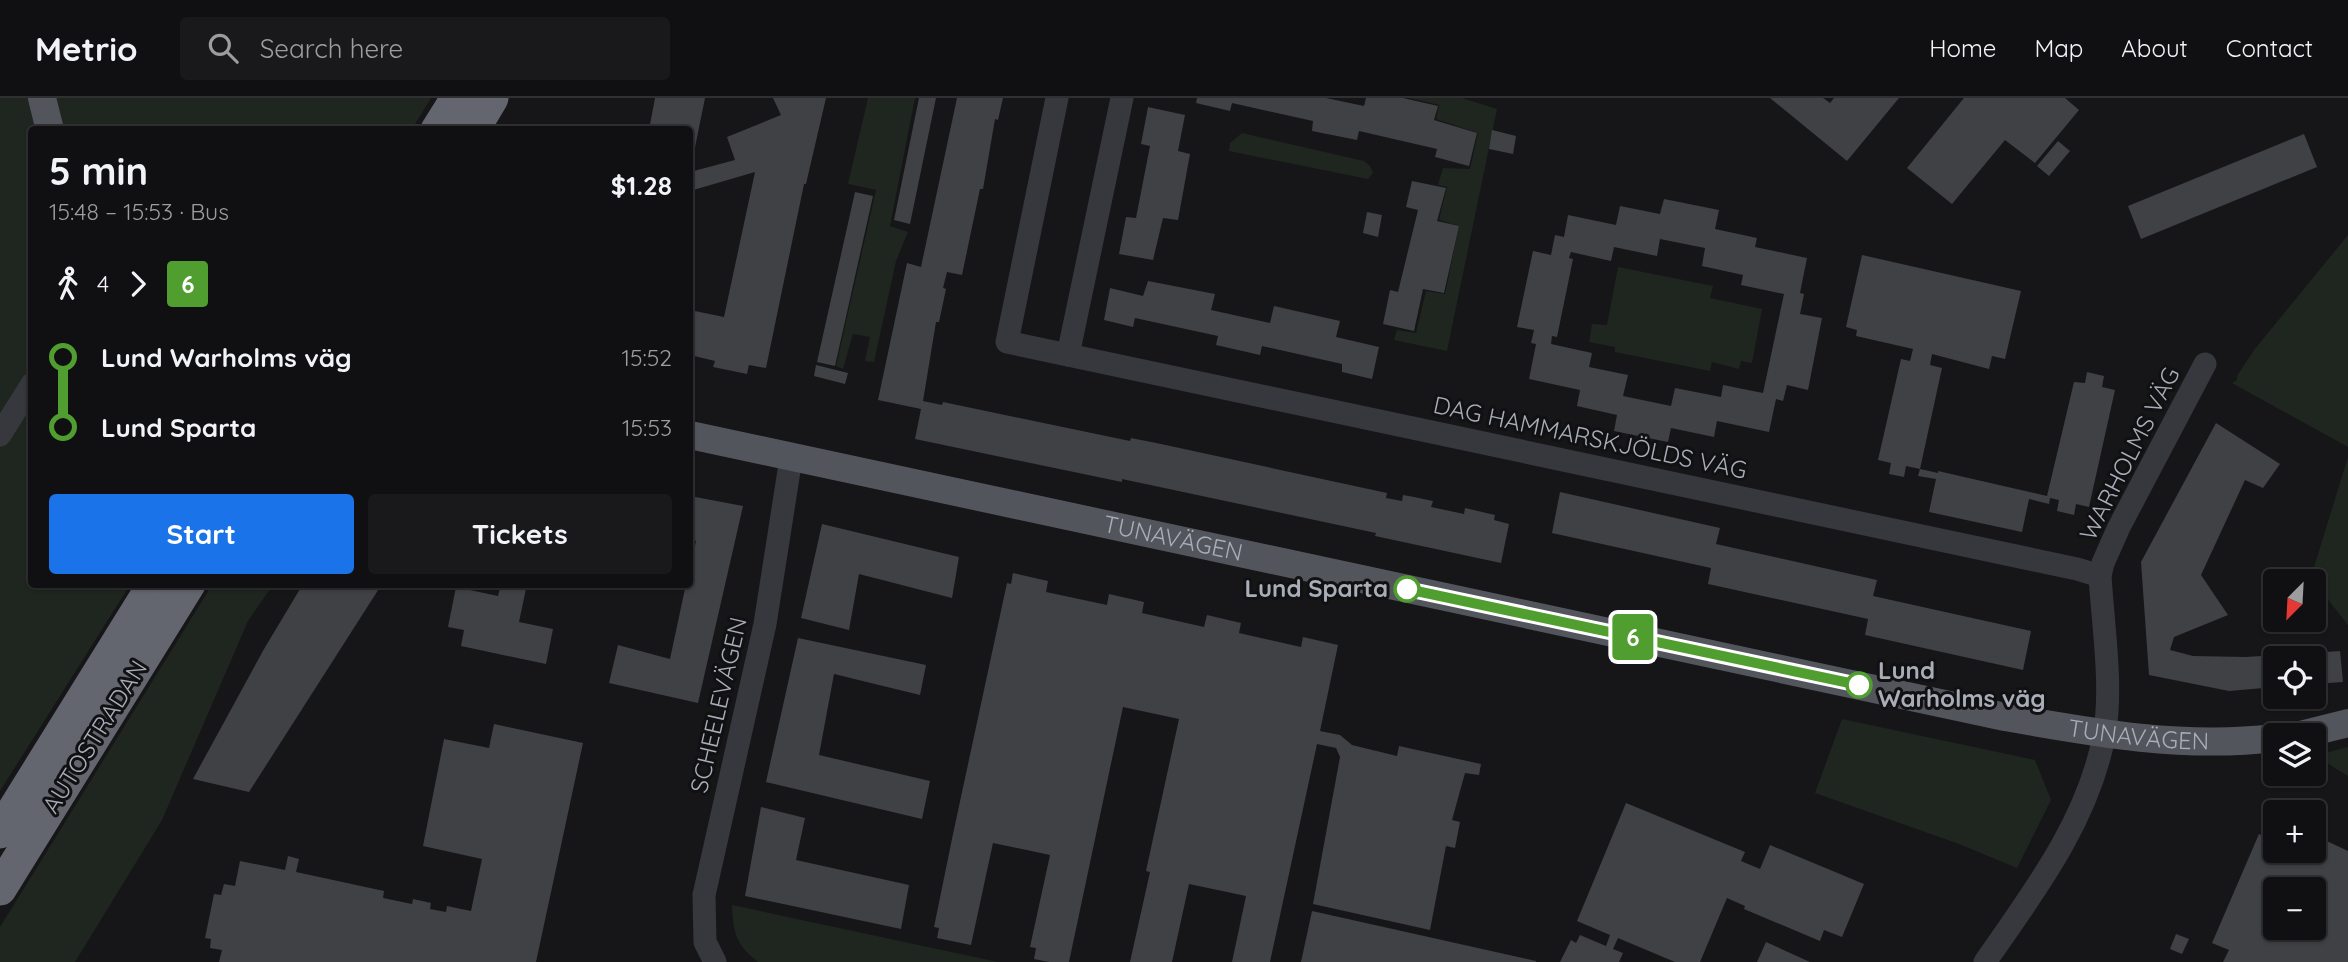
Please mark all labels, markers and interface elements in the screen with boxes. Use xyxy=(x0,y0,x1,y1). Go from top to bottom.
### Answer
search box xyxy=(180,17,670,80)
text: Metrio xyxy=(35,28,138,69)
icon: search xyxy=(204,29,242,67)
text: Search here xyxy=(260,32,403,65)
text: Home xyxy=(1929,33,1996,63)
text: Map xyxy=(2034,33,2083,63)
text: About xyxy=(2121,33,2188,63)
text: Contact xyxy=(2226,33,2313,63)
text: 5 min xyxy=(49,147,148,195)
text: $1.28 xyxy=(611,169,672,202)
text: 15:48 – 15:53 · Bus xyxy=(49,197,229,226)
icon: walk xyxy=(49,265,87,303)
icon: forward xyxy=(119,265,157,303)
text: 4 xyxy=(97,269,109,298)
text: 6 xyxy=(181,269,194,299)
text: Lund Warholms väg xyxy=(101,341,352,374)
text: 15:52 xyxy=(621,343,672,372)
street label: WARHOLMS VÄG xyxy=(2072,362,2186,545)
street label: DAG HAMMARSKJÖLDS VÄG xyxy=(1431,389,1750,485)
text: Lund Sparta xyxy=(101,411,256,444)
text: 15:53 xyxy=(622,413,672,442)
button: Start xyxy=(49,494,354,574)
button: Tickets xyxy=(368,494,672,574)
street label: TUNAVÄGEN xyxy=(1101,508,1246,567)
north arrow xyxy=(2263,569,2326,632)
map controls xyxy=(2263,569,2326,940)
place label: Lund Sparta xyxy=(1245,573,1388,603)
marker: Lund Sparta xyxy=(1394,576,1420,602)
street label: SCHEELEVÄGEN xyxy=(683,614,753,796)
line badge: 6 xyxy=(1610,614,1656,660)
text: 6 xyxy=(1626,622,1640,652)
button: locate xyxy=(2263,646,2326,709)
street label: AUTOSTRADAN xyxy=(35,655,153,818)
place label: Lund Warholms väg xyxy=(1878,655,2046,713)
marker: Lund Warholms väg xyxy=(1846,672,1872,698)
street label: TUNAVÄGEN xyxy=(2066,712,2210,756)
button: layers xyxy=(2263,723,2326,786)
button: + xyxy=(2263,800,2326,863)
button: − xyxy=(2263,877,2326,940)

